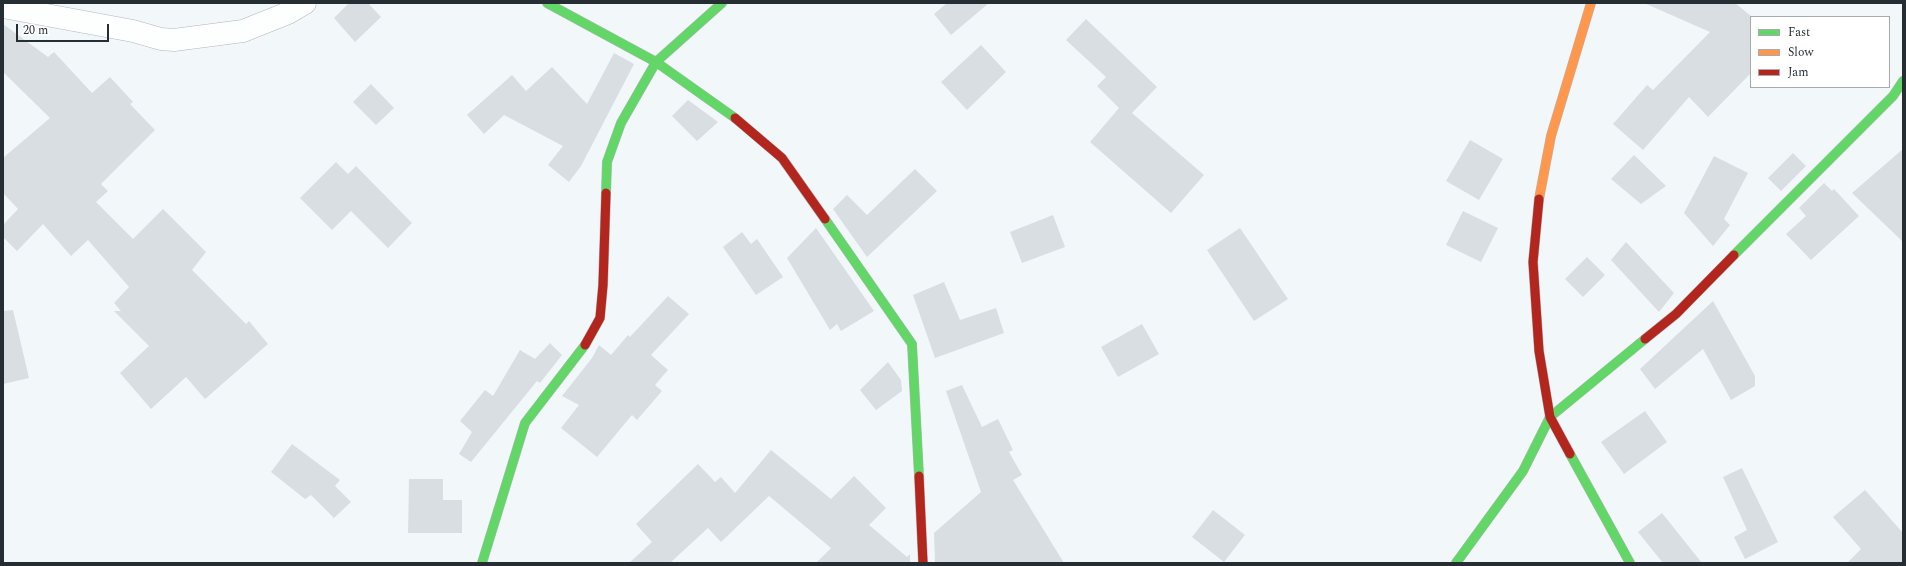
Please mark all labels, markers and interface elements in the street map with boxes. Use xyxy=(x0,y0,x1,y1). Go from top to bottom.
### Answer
scale bar xyxy=(18,16,111,42)
legend xyxy=(1750,16,1890,88)
text: 20 m xyxy=(23,21,48,40)
text: Fast xyxy=(1788,23,1810,42)
text: Slow xyxy=(1788,43,1813,62)
text: Jam xyxy=(1788,63,1809,82)

